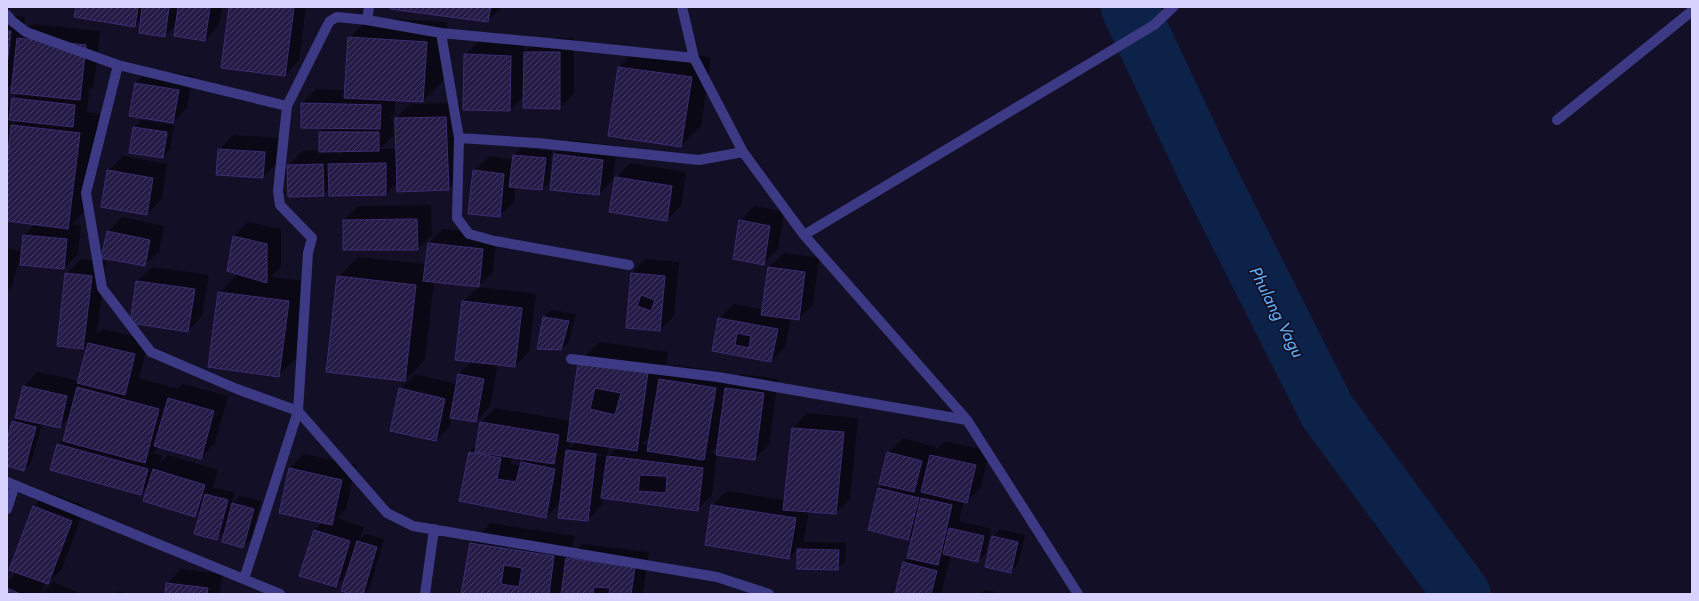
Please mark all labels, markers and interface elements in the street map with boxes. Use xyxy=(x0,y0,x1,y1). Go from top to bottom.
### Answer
water label: Phulang Vagu xyxy=(1244,262,1310,362)

